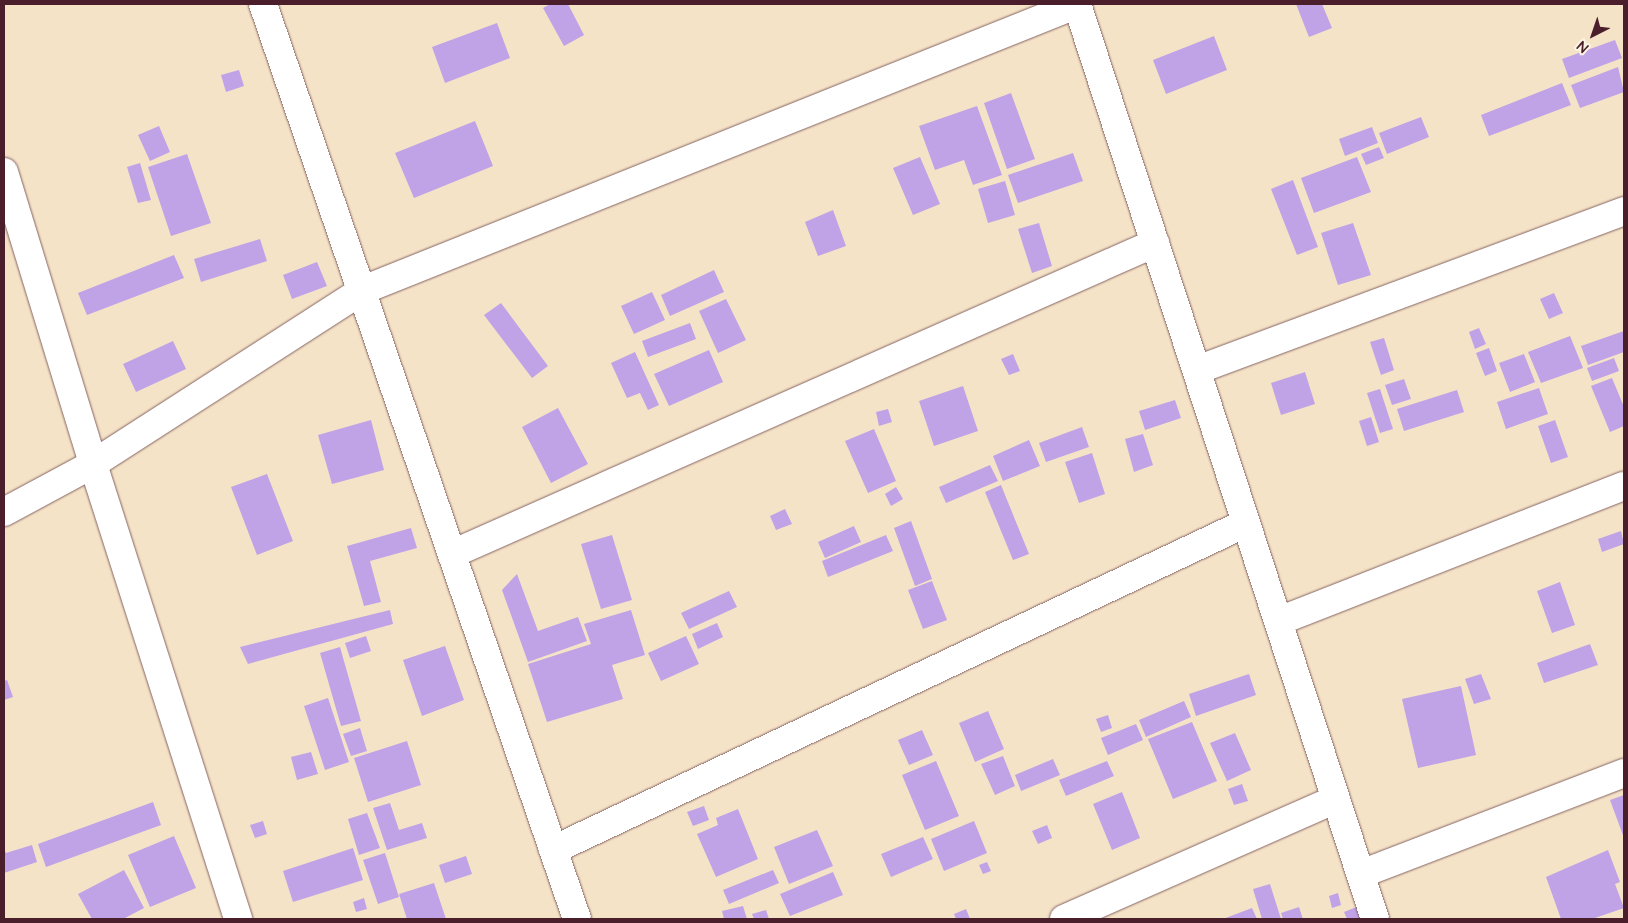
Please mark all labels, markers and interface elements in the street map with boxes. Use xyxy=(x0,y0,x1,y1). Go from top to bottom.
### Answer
north arrow xyxy=(1568,10,1618,60)
text: N xyxy=(1573,36,1593,57)

